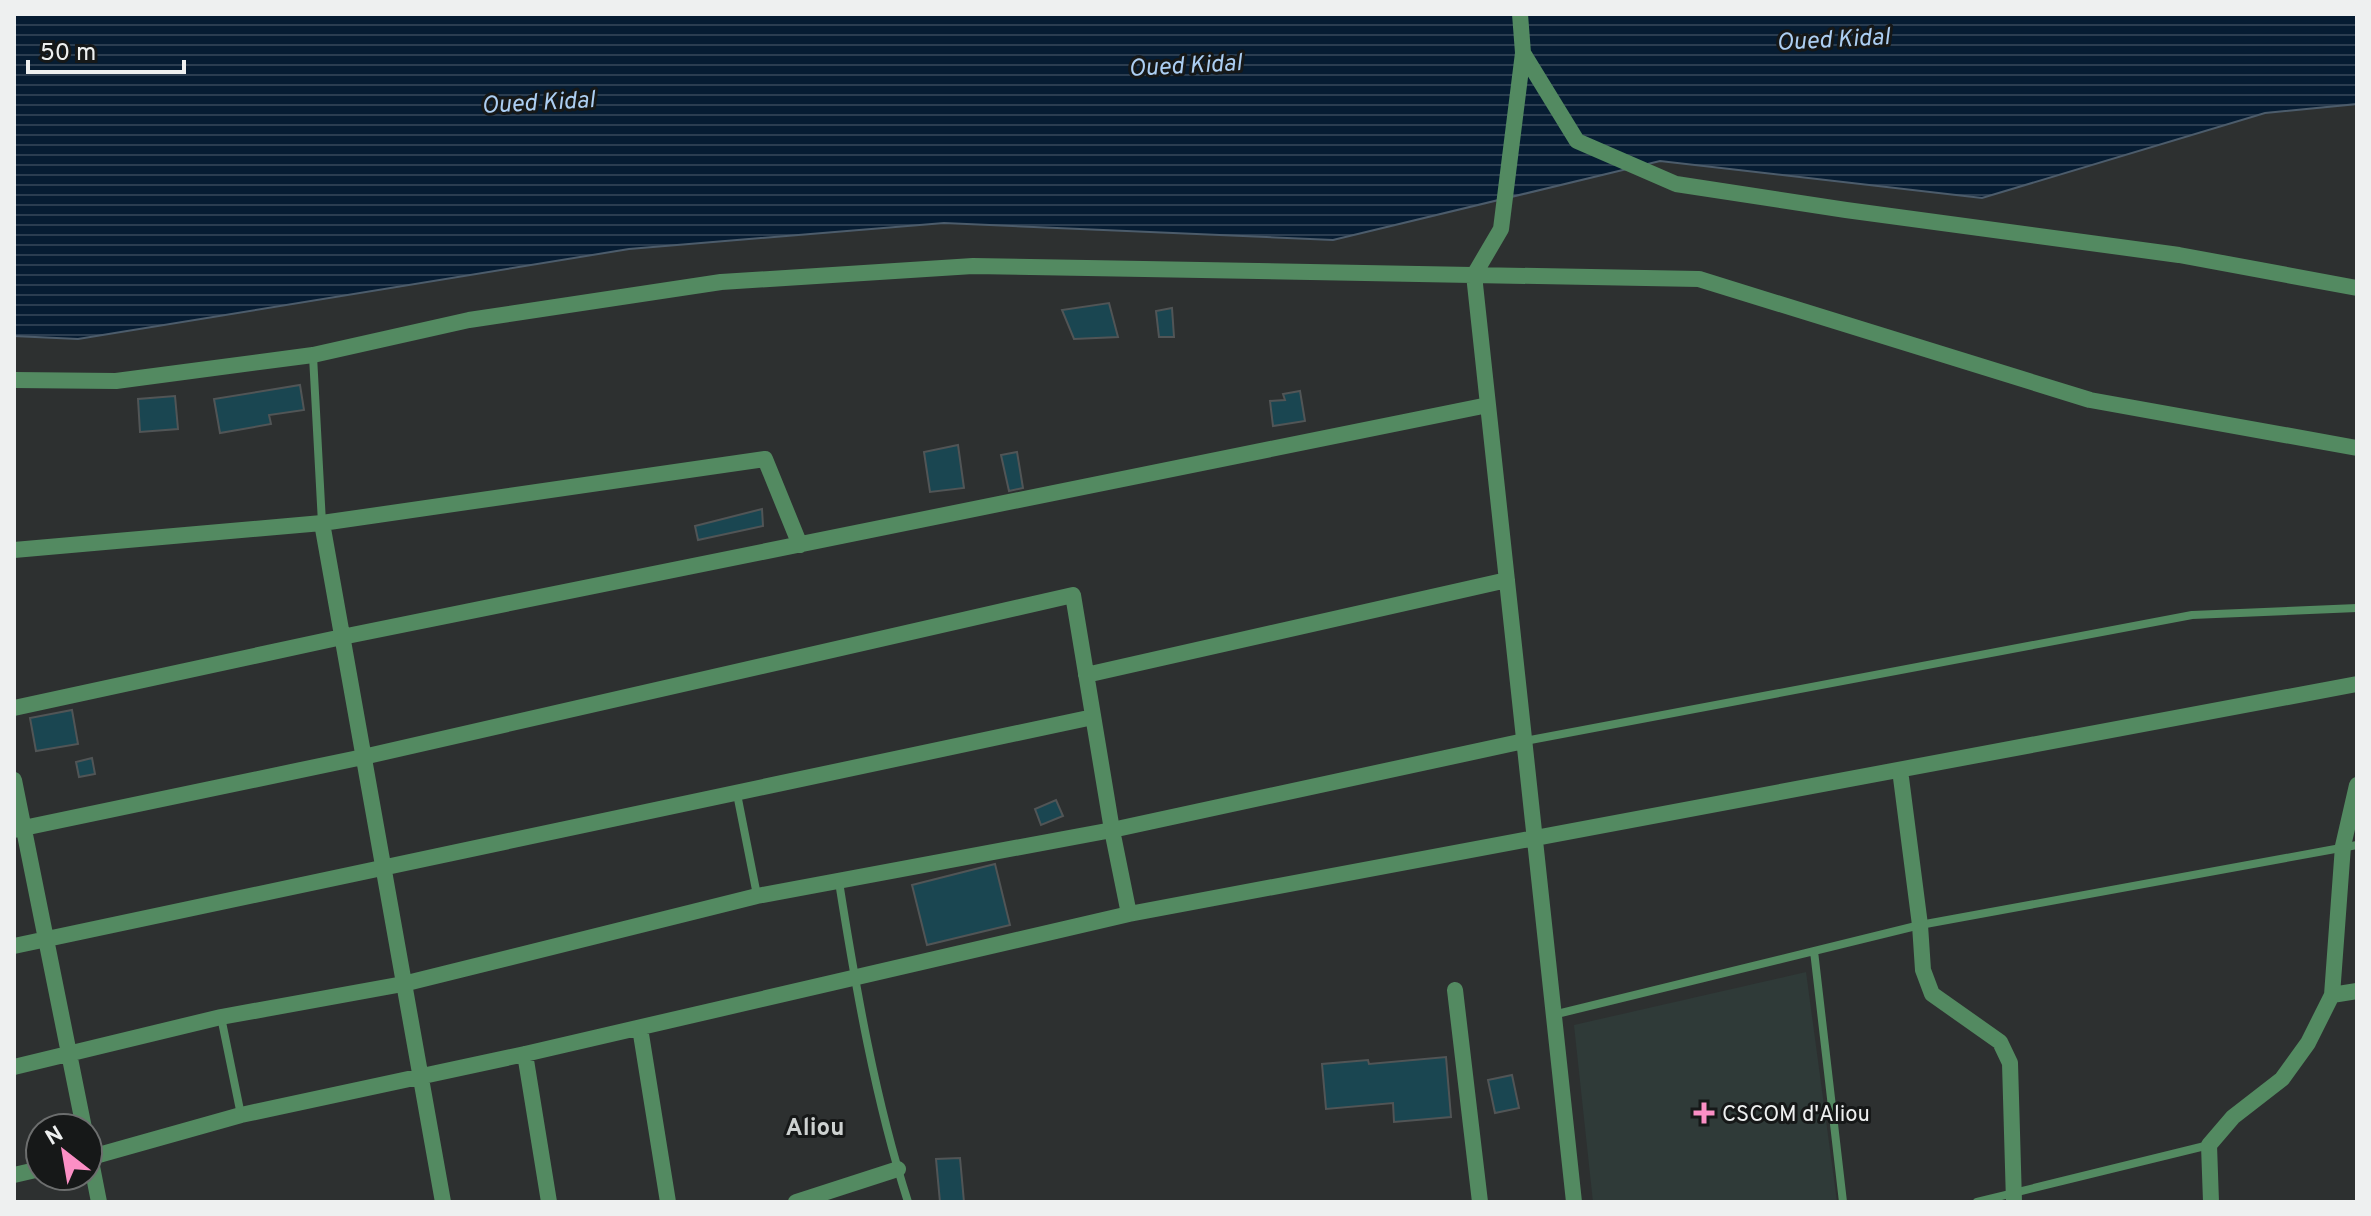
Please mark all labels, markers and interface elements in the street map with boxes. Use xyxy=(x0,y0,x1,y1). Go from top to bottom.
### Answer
water label: Oued Kidal xyxy=(1776,23,1892,59)
scale bar xyxy=(28,24,184,74)
text: 50 m xyxy=(40,39,96,69)
water label: Oued Kidal xyxy=(1128,49,1244,85)
water label: Oued Kidal xyxy=(481,86,597,122)
marker: CSCOM d'Aliou xyxy=(1693,1102,1715,1124)
place label: CSCOM d'Aliou xyxy=(1722,1102,1870,1129)
north arrow xyxy=(24,1112,104,1192)
district label: Aliou xyxy=(786,1114,844,1144)
text: N xyxy=(41,1121,69,1153)

